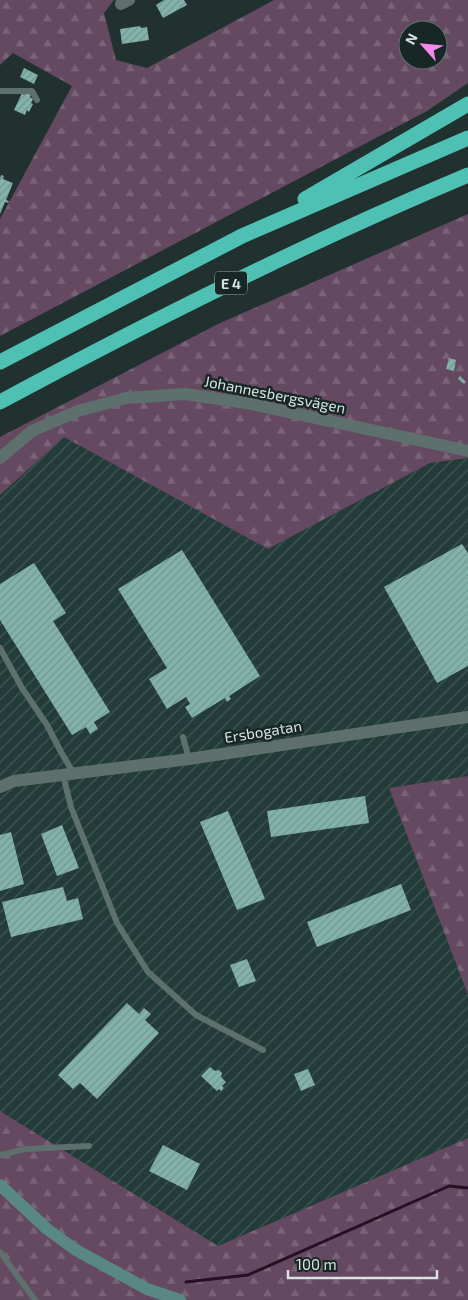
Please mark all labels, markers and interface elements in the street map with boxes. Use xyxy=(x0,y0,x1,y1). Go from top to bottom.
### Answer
north arrow xyxy=(398,20,448,70)
text: N xyxy=(401,31,421,47)
road number: E 4 xyxy=(215,272,247,294)
street label: Johannesbergsvägen xyxy=(203,371,347,417)
street label: Ersbogatan xyxy=(223,716,303,746)
scale bar xyxy=(288,1248,437,1280)
text: 100 m xyxy=(296,1255,337,1273)

